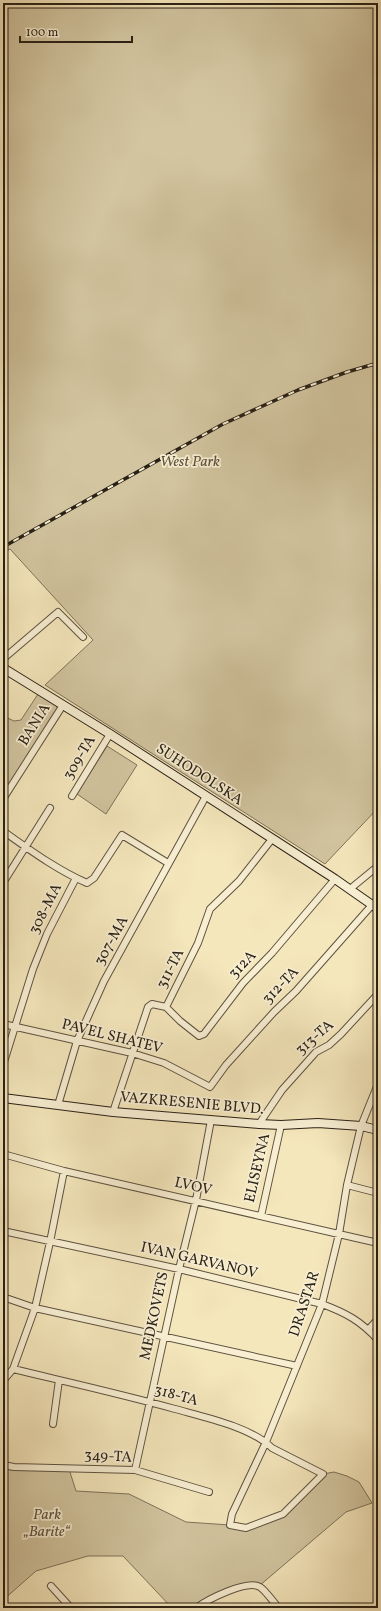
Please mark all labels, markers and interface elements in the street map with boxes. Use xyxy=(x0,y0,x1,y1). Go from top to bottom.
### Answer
scale bar xyxy=(20,18,132,44)
text: 100 m xyxy=(26,25,59,41)
park label: West Park xyxy=(160,452,220,473)
street label: BANIA xyxy=(14,699,56,750)
street label: 309-ТА xyxy=(59,732,102,784)
street label: SUHODOLSKA xyxy=(151,739,247,811)
street label: 308-МА xyxy=(24,880,68,938)
street label: 307-МА xyxy=(90,912,134,970)
street label: 311-ТА xyxy=(152,945,190,993)
street label: 312А xyxy=(224,946,262,984)
street label: 312-ТА xyxy=(258,962,304,1009)
street label: PAVEL SHATEV xyxy=(59,1014,165,1060)
street label: 313-ТА xyxy=(291,1015,339,1061)
street label: VAZKRESENIE BLVD. xyxy=(119,1087,265,1121)
street label: ELISEYNA xyxy=(240,1131,276,1205)
street label: LVOV xyxy=(172,1172,214,1202)
street label: IVAN GARVANOV xyxy=(138,1237,260,1285)
street label: DRASTAR xyxy=(285,1268,325,1340)
street label: MEDKOVETS xyxy=(135,1270,175,1362)
street label: 318-ТА xyxy=(152,1380,201,1412)
street label: 349-ТА xyxy=(84,1445,133,1469)
park label: Park „Barite“ xyxy=(23,1505,71,1543)

